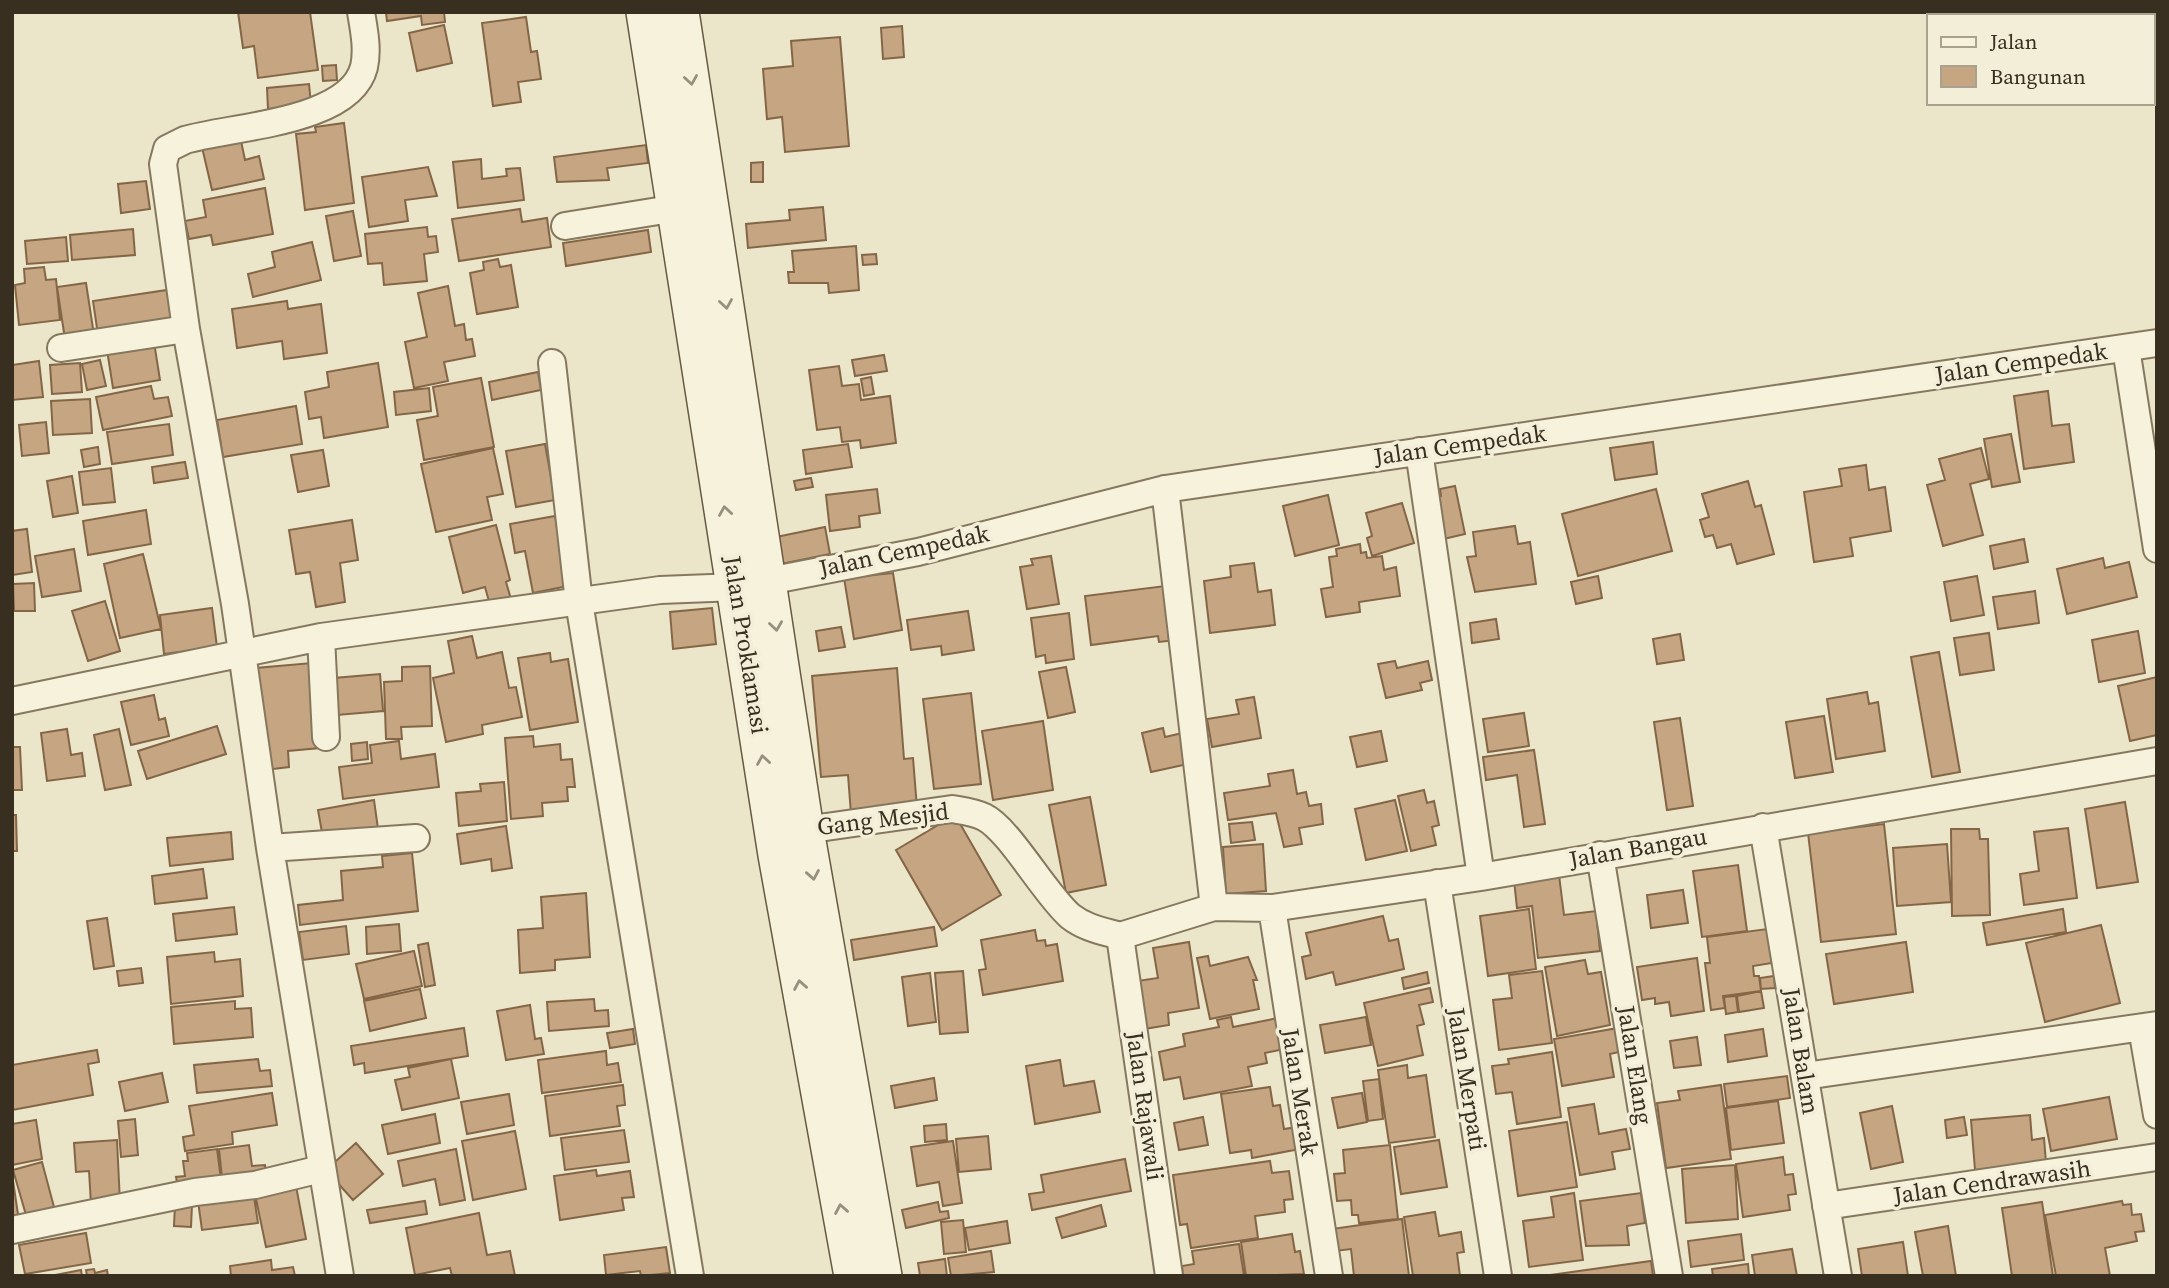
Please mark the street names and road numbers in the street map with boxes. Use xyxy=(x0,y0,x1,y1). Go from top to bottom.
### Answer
street label: Jalan Cempedak xyxy=(1932,334,2110,391)
street label: Jalan Cempedak xyxy=(1371,416,1549,473)
street label: Jalan Cempedak xyxy=(815,516,993,585)
street label: Jalan Proklamasi xyxy=(716,552,777,736)
street label: Gang Mesjid xyxy=(815,794,951,843)
street label: Jalan Bangau xyxy=(1565,819,1710,876)
street label: Jalan Balam xyxy=(1775,984,1828,1117)
street label: Jalan Elang xyxy=(1610,1002,1661,1127)
street label: Jalan Merpati xyxy=(1440,1004,1495,1153)
street label: Jalan Merak xyxy=(1274,1025,1327,1159)
street label: Jalan Rajawali xyxy=(1119,1028,1172,1183)
street label: Jalan Cendrawasih xyxy=(1890,1151,2093,1212)

